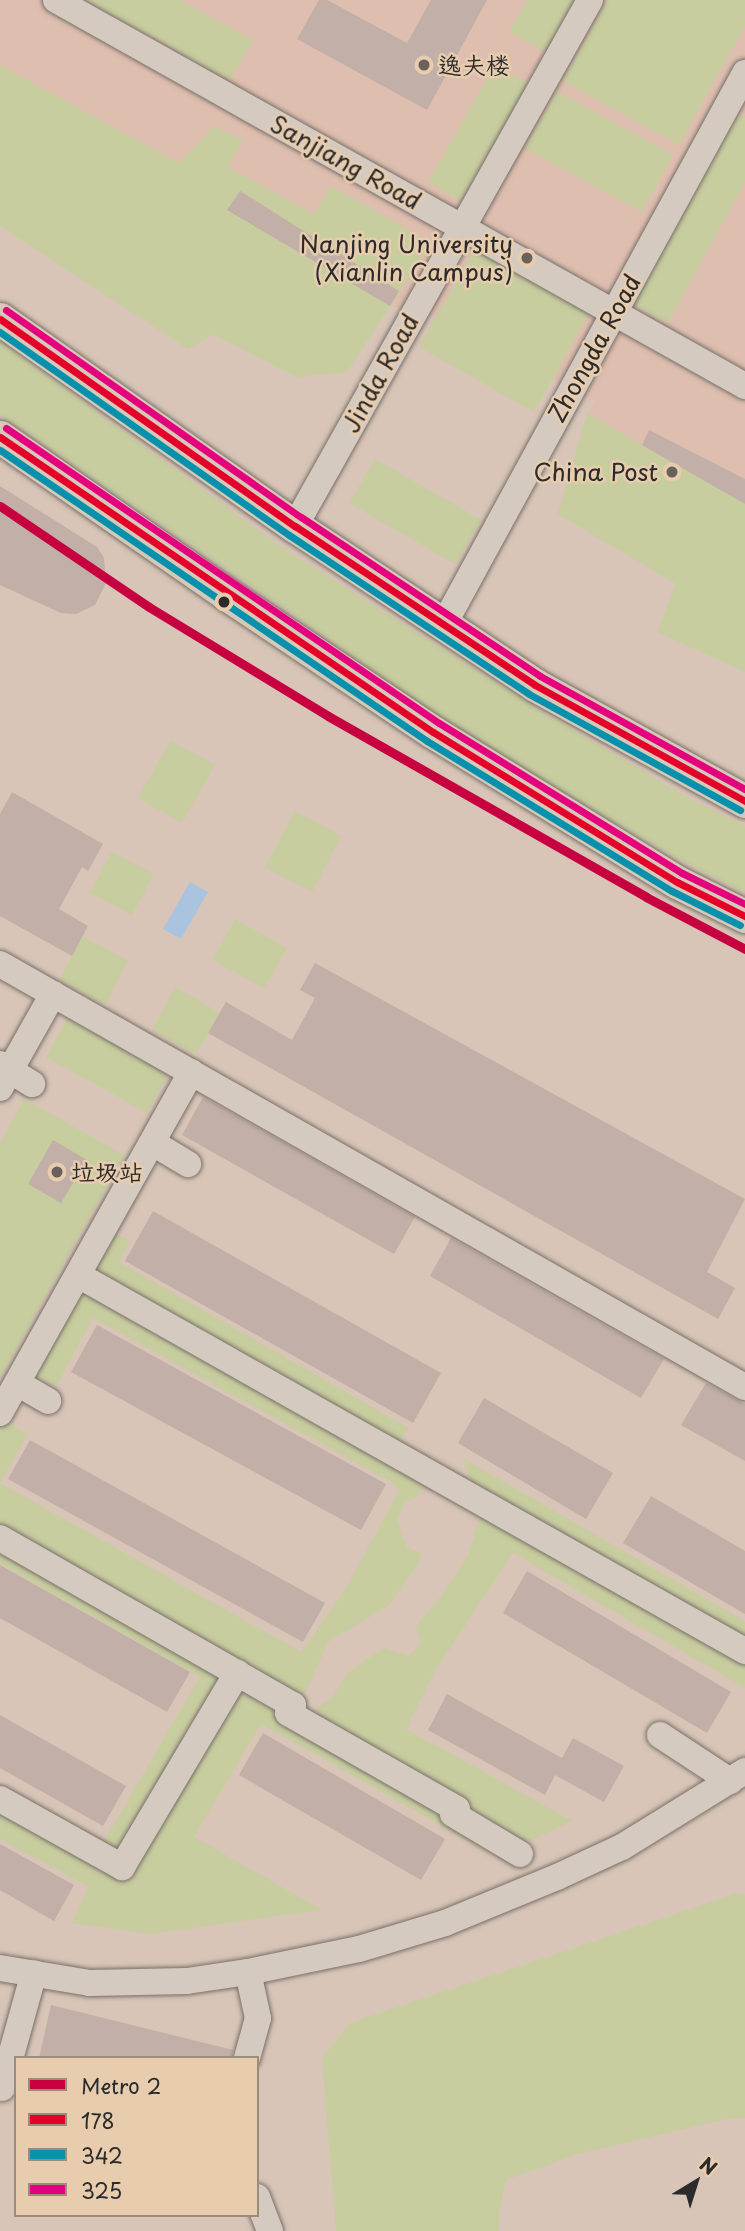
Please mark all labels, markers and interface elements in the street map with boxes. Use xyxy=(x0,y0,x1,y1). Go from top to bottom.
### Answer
place label: 逸夫楼 xyxy=(438,51,510,79)
marker: 逸夫楼 xyxy=(416,57,432,73)
street label: Sanjiang Road xyxy=(266,109,426,215)
place label: Nanjing University (Xianlin Campus) xyxy=(299,230,513,286)
marker: Nanjing University (Xianlin Campus) xyxy=(519,250,535,266)
street label: Zhongda Road xyxy=(541,268,647,428)
street label: Jinda Road xyxy=(336,310,424,436)
place label: China Post xyxy=(534,458,658,486)
marker: China Post xyxy=(664,464,680,480)
unlabelled marker xyxy=(217,595,231,609)
place label: 垃圾站 xyxy=(71,1158,143,1186)
marker: 垃圾站 xyxy=(49,1164,65,1180)
legend xyxy=(14,2056,259,2217)
text: Metro 2 xyxy=(81,2069,161,2101)
text: 178 xyxy=(81,2104,115,2136)
text: 342 xyxy=(81,2139,123,2171)
north arrow xyxy=(661,2147,731,2217)
text: N xyxy=(694,2150,723,2181)
text: 325 xyxy=(81,2174,122,2206)

